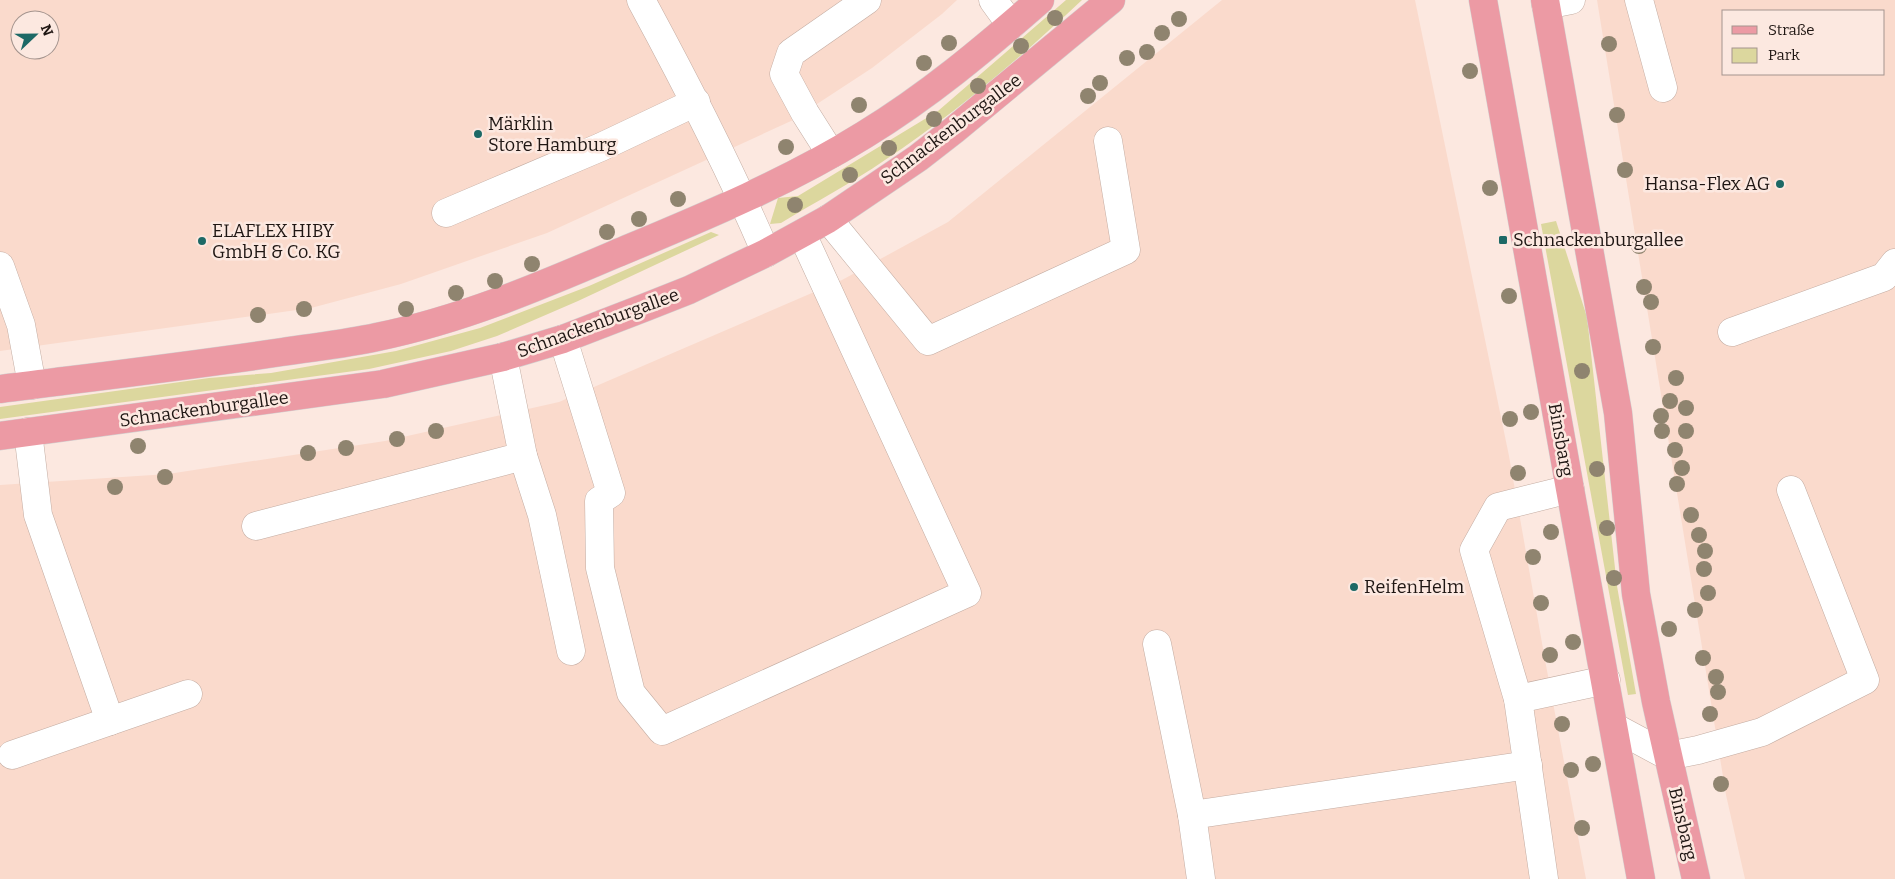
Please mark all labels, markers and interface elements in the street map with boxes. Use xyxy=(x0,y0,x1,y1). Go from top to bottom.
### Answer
north arrow xyxy=(10,10,60,60)
legend xyxy=(1722,10,1885,75)
text: Straße xyxy=(1768,21,1814,39)
text: N xyxy=(37,22,57,39)
text: Park xyxy=(1768,46,1800,64)
street label: Schnackenburgallee xyxy=(876,69,1026,189)
place label: Märklin Store Hamburg xyxy=(488,113,616,156)
marker: Märklin Store Hamburg xyxy=(472,128,484,140)
place label: Hansa-Flex AG xyxy=(1645,173,1770,195)
marker: Hansa-Flex AG xyxy=(1774,178,1786,190)
place label: ELAFLEX HIBY GmbH & Co. KG xyxy=(212,220,340,263)
place label: Schnackenburgallee xyxy=(1513,229,1684,251)
marker: Schnackenburgallee xyxy=(1497,234,1509,246)
marker: ELAFLEX HIBY GmbH & Co. KG xyxy=(196,235,208,247)
street label: Schnackenburgallee xyxy=(514,283,682,363)
street label: Schnackenburgallee xyxy=(118,386,290,432)
street label: Binsbarg xyxy=(1544,401,1578,479)
place label: ReifenHelm xyxy=(1364,576,1464,598)
marker: ReifenHelm xyxy=(1348,581,1360,593)
street label: Binsbarg xyxy=(1664,785,1702,863)

